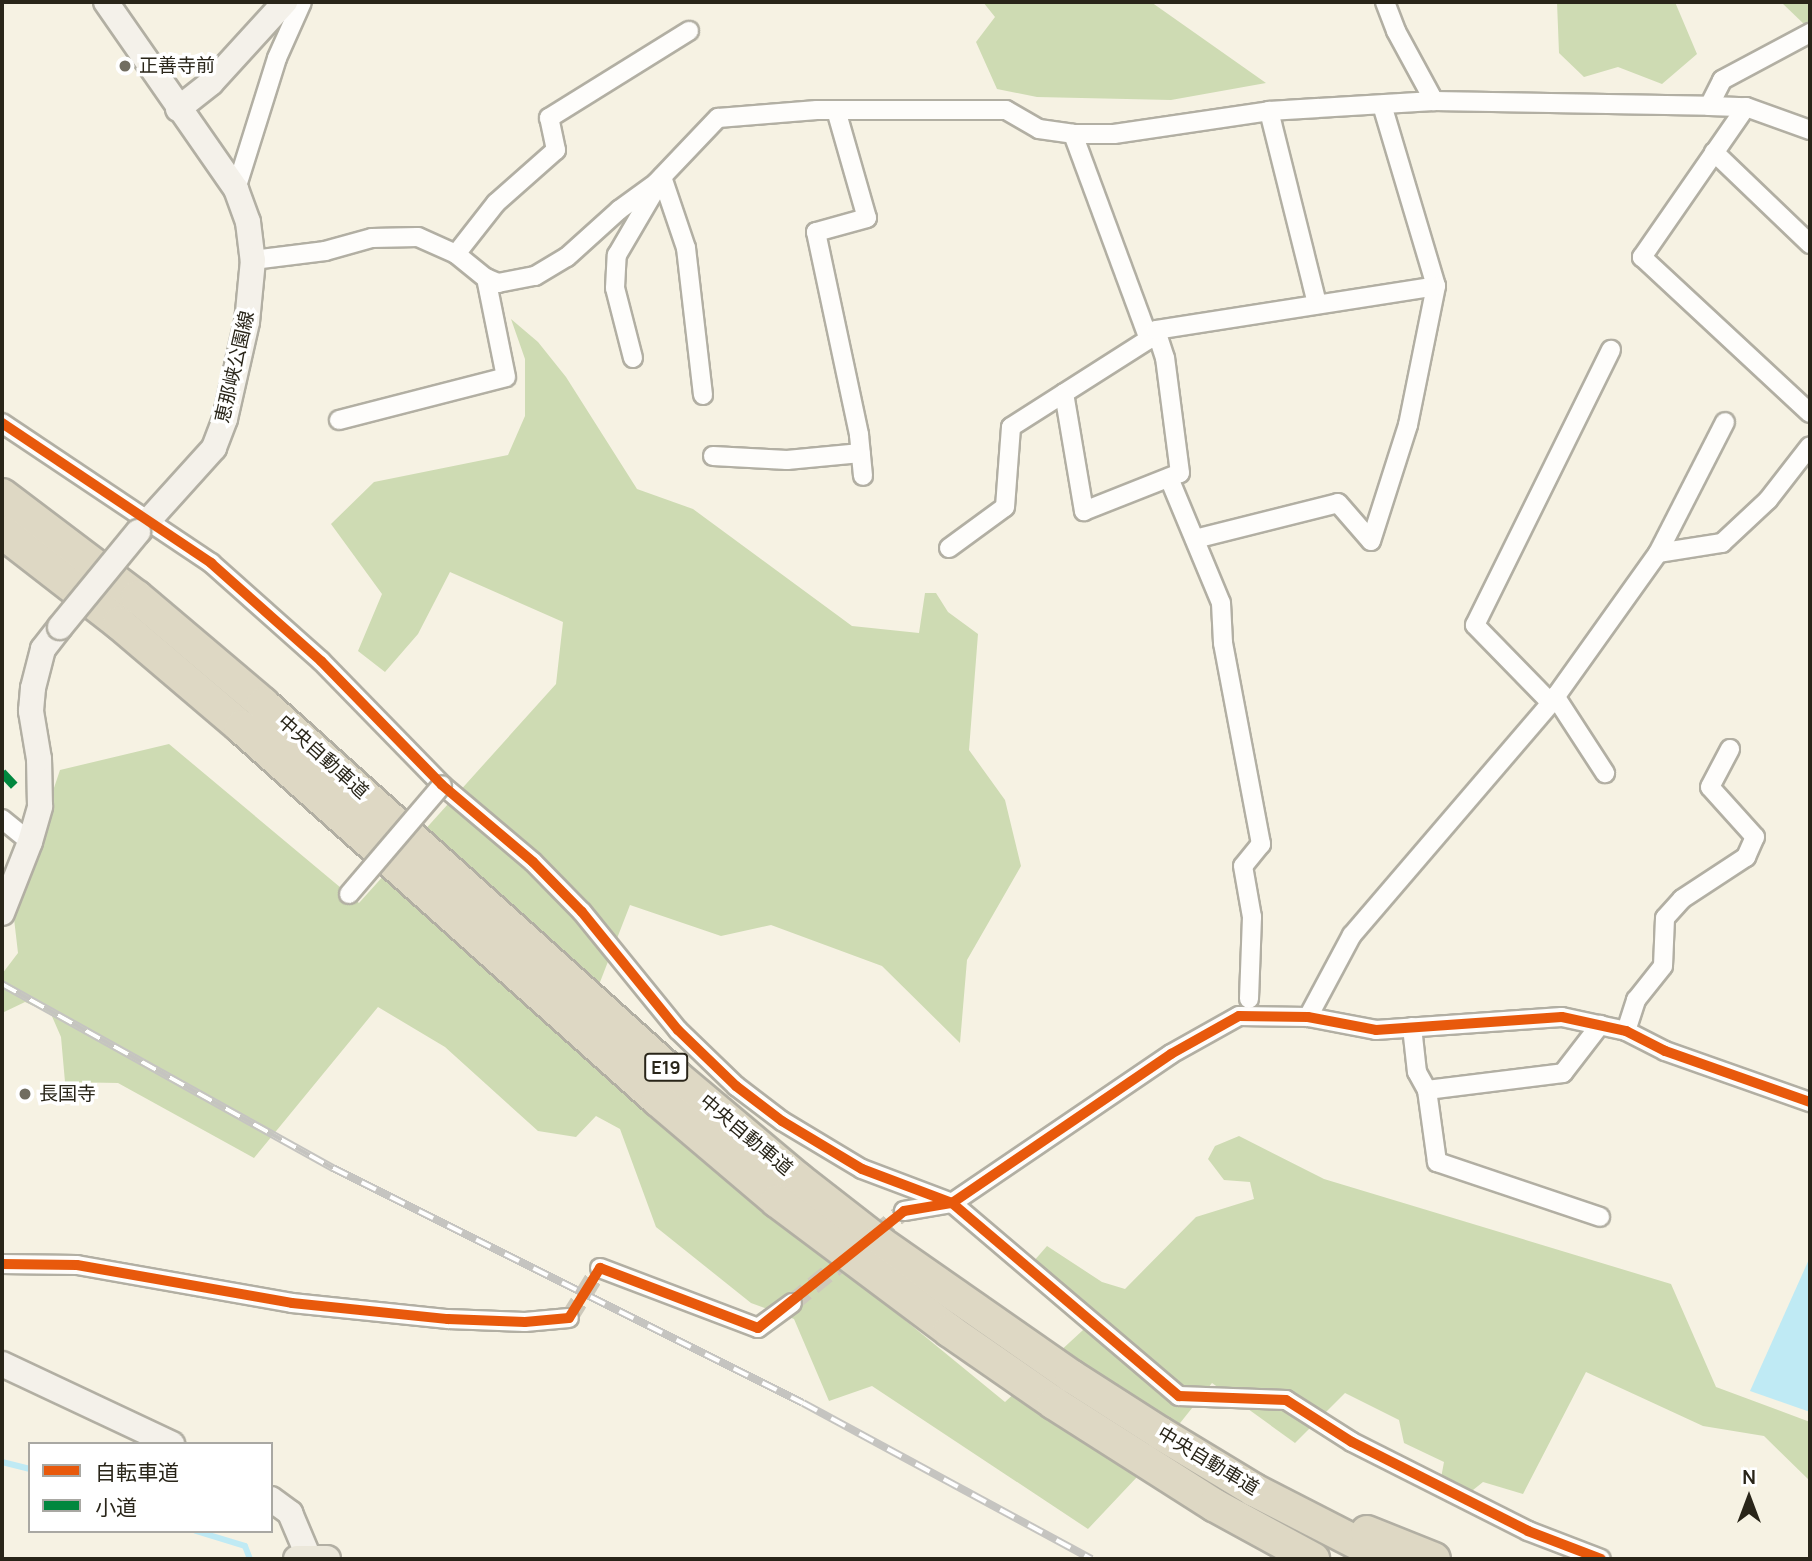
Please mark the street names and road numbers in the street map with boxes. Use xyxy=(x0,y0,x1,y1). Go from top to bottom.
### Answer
street label: 恵那峡公園線 xyxy=(211,309,259,425)
street label: 中央自動車道 xyxy=(273,710,373,804)
road number: E19 xyxy=(643,1052,689,1082)
street label: 中央自動車道 xyxy=(695,1090,797,1180)
street label: 中央自動車道 xyxy=(1153,1422,1263,1500)

